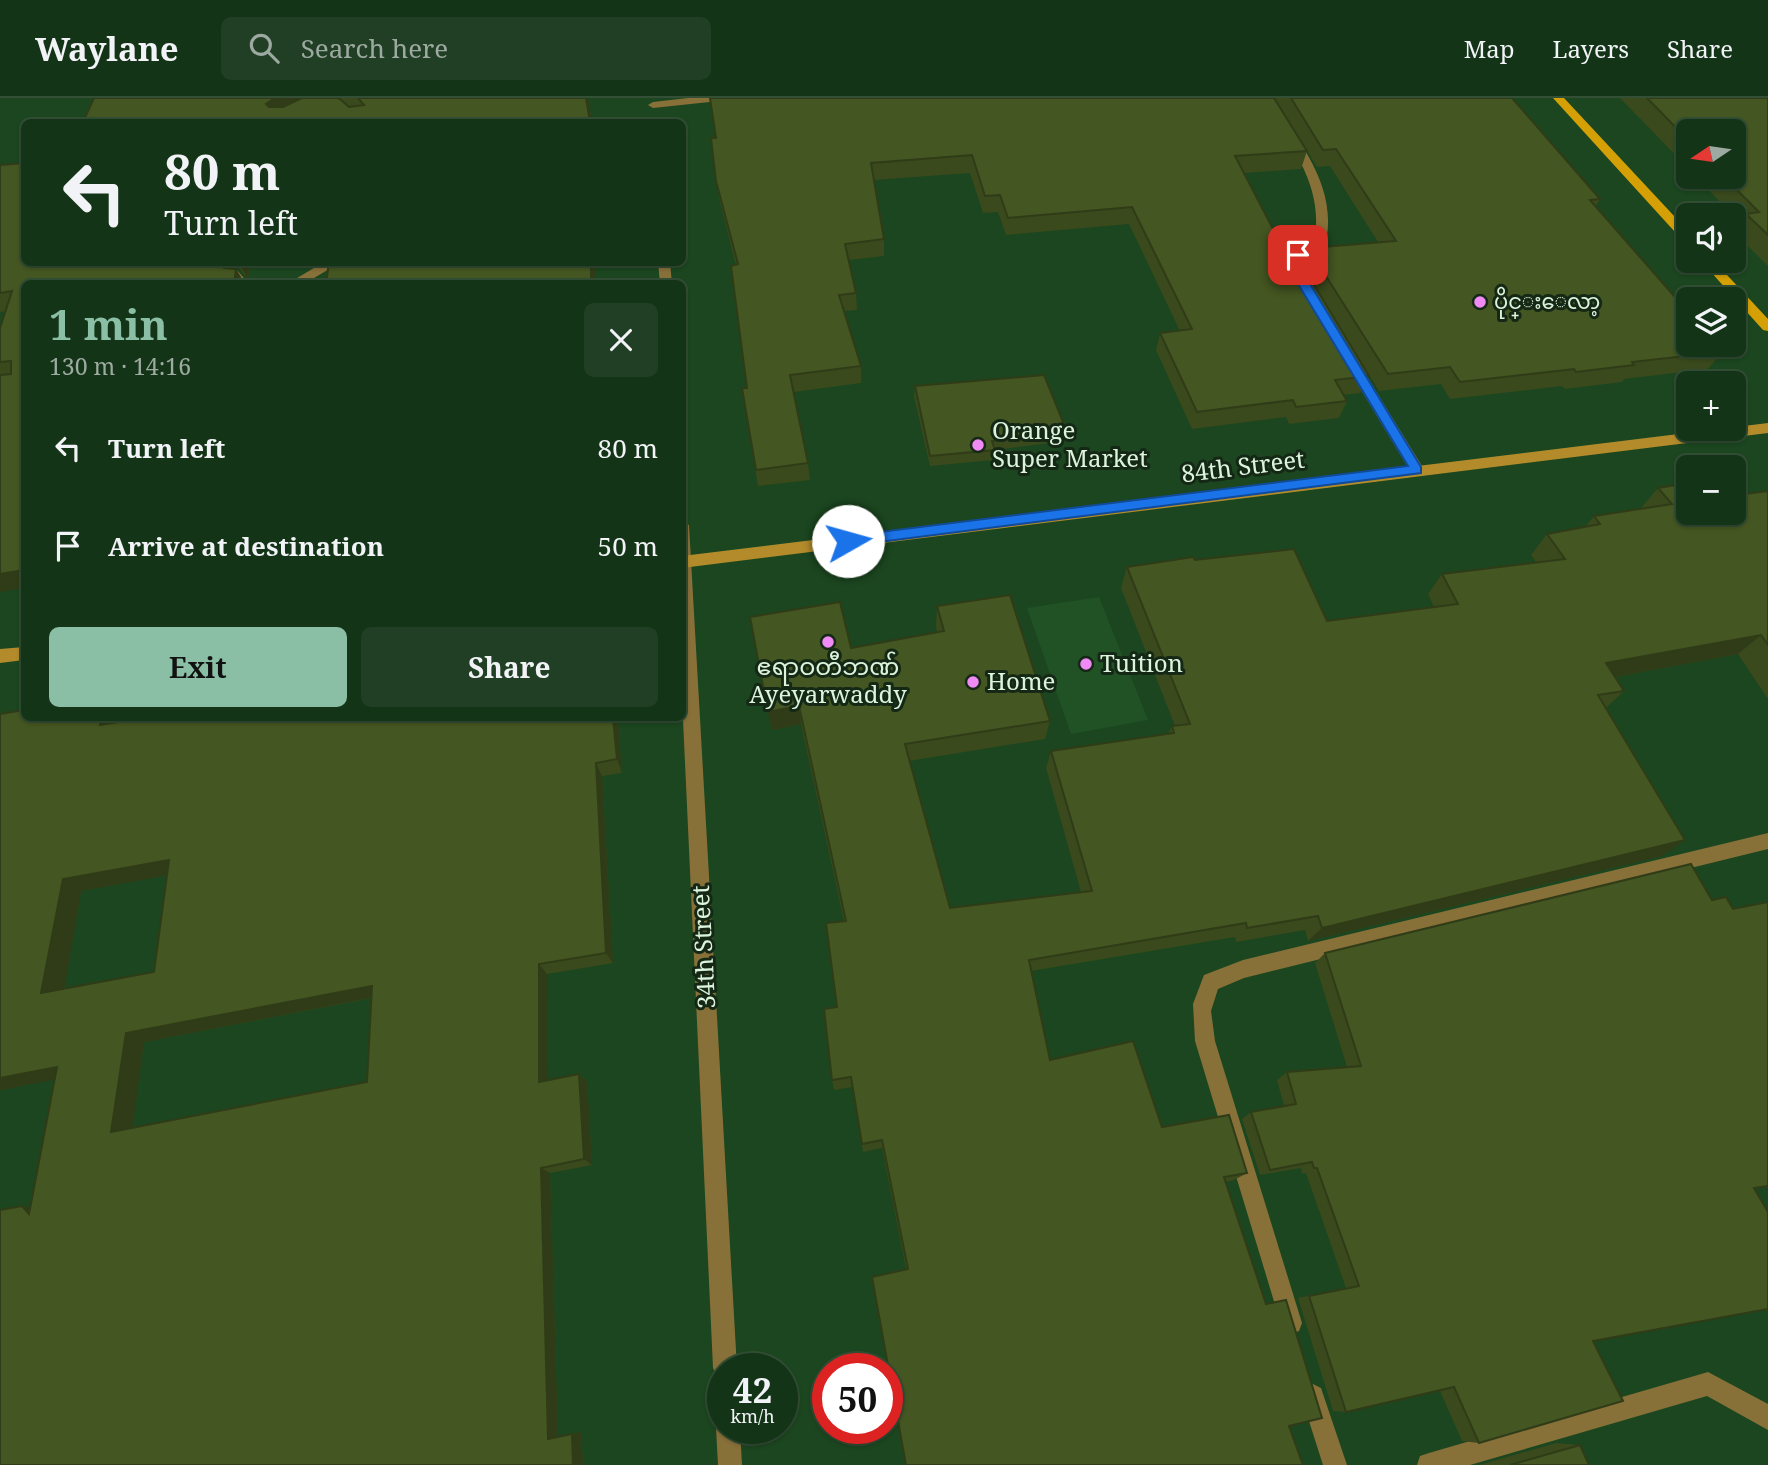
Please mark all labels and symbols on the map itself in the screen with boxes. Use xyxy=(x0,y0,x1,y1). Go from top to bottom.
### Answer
north arrow xyxy=(1676,119,1746,189)
pin xyxy=(1268,225,1328,285)
place label: ပိုင္းေလာ့ xyxy=(1494,286,1600,319)
marker: ပိုင္းေလာ့ xyxy=(1472,294,1488,310)
place label: Orange Super Market xyxy=(992,413,1148,474)
marker: Orange Super Market xyxy=(970,437,986,453)
street label: 84th Street xyxy=(1179,442,1306,489)
position arrow xyxy=(811,504,885,578)
marker: ဧရာဝတီဘဏ် Ayeyarwaddy xyxy=(820,634,836,650)
place label: Tuition xyxy=(1100,646,1183,679)
place label: ဧရာဝတီဘဏ် Ayeyarwaddy xyxy=(749,649,907,710)
marker: Tuition xyxy=(1078,656,1094,672)
place label: Home xyxy=(987,664,1055,697)
marker: Home xyxy=(965,674,981,690)
street label: 34th Street xyxy=(683,884,722,1010)
speed limit sign: 50 xyxy=(812,1353,903,1444)

